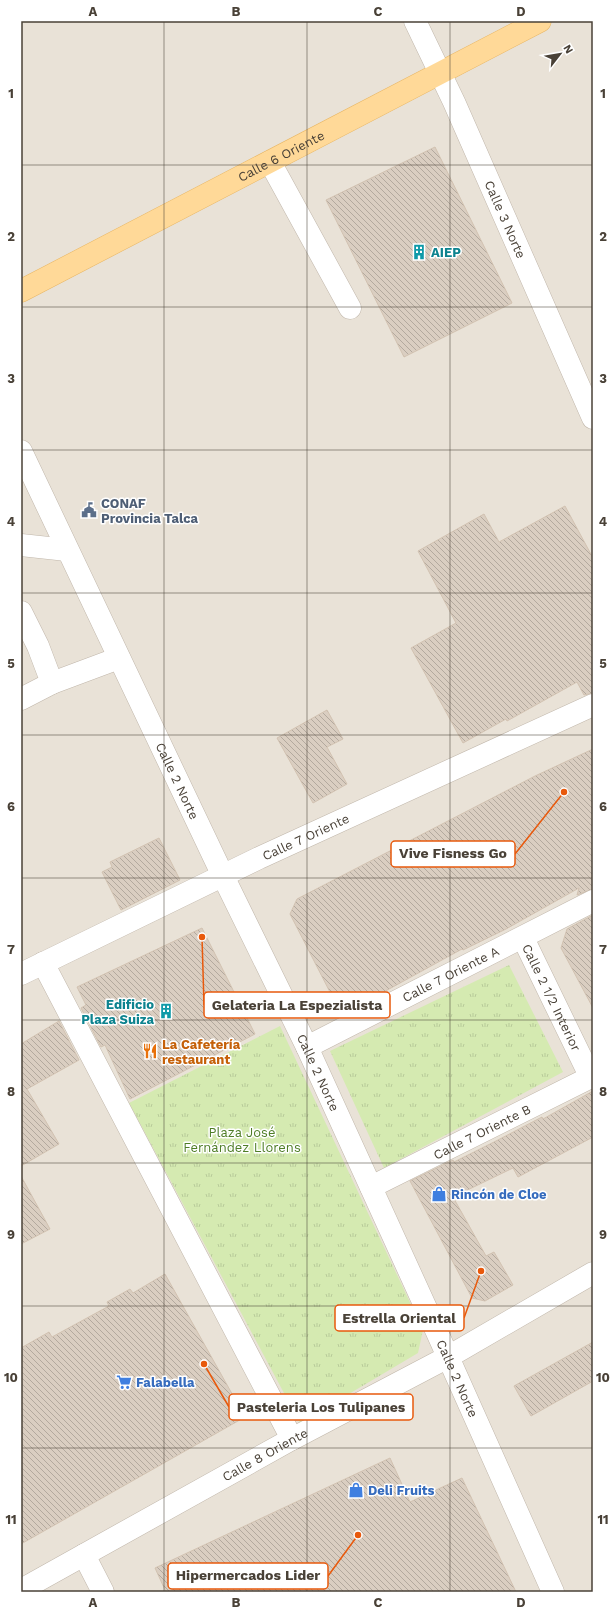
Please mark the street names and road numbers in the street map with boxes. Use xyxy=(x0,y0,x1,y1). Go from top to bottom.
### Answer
street label: Calle 6 Oriente xyxy=(235,128,327,185)
street label: Calle 3 Norte xyxy=(481,178,529,261)
street label: Calle 2 Norte xyxy=(153,740,202,822)
street label: Calle 7 Oriente xyxy=(260,811,352,863)
street label: Calle 2 1/2 Interior xyxy=(519,941,584,1054)
street label: Calle 7 Oriente A xyxy=(400,943,502,1005)
street label: Calle 2 Norte xyxy=(294,1032,342,1114)
street label: Calle 7 Oriente B xyxy=(431,1101,533,1163)
street label: Calle 2 Norte xyxy=(433,1337,481,1420)
street label: Calle 8 Oriente xyxy=(220,1425,310,1484)

